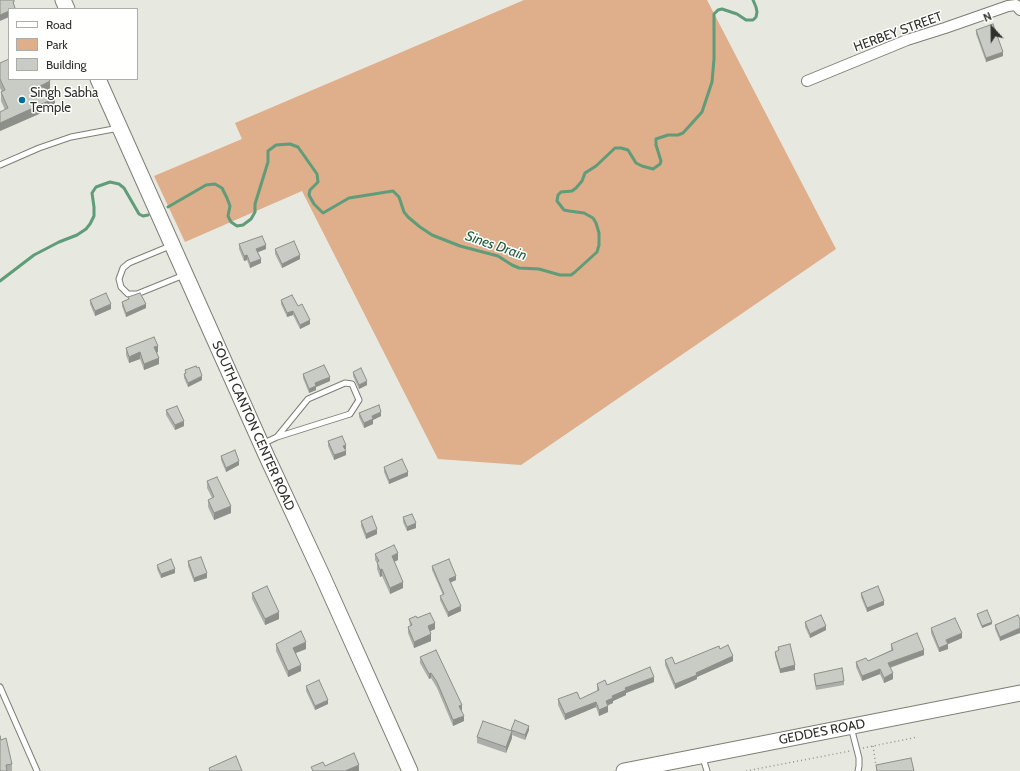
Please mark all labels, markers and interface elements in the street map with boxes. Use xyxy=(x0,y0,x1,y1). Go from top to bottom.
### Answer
legend xyxy=(8,8,138,80)
north arrow xyxy=(972,8,1012,48)
street label: HERBEY STREET xyxy=(852,9,944,55)
text: N xyxy=(981,9,994,25)
text: Road xyxy=(46,17,72,32)
text: Park xyxy=(46,37,68,52)
text: Building xyxy=(46,57,87,72)
place label: Singh Sabha Temple xyxy=(30,85,98,116)
marker: Singh Sabha Temple xyxy=(17,95,27,105)
water label: Sines Drain xyxy=(463,228,529,264)
street label: SOUTH CANTON CENTER ROAD xyxy=(208,339,298,513)
street label: GEDDES ROAD xyxy=(777,716,867,748)

